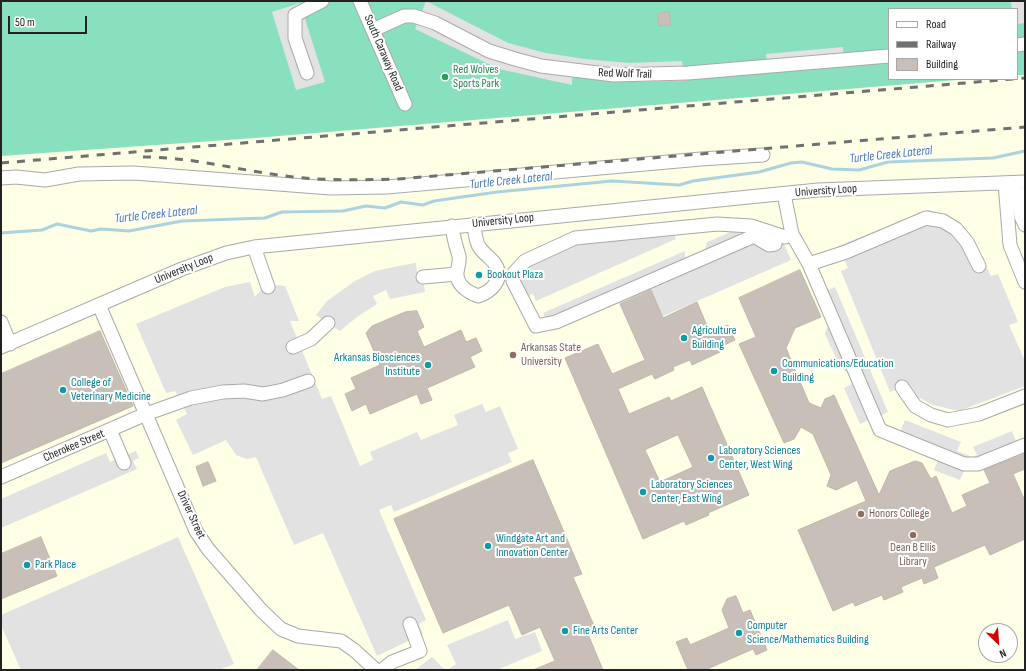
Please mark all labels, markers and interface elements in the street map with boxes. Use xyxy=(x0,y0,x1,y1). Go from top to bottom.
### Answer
scale bar xyxy=(10,8,89,34)
legend xyxy=(888,8,1018,80)
street label: South Caraway Road xyxy=(360,13,406,93)
text: 50 m xyxy=(15,15,35,30)
text: Road xyxy=(926,17,946,32)
text: Railway xyxy=(926,37,956,52)
text: Building xyxy=(926,57,958,72)
place label: Red Wolves Sports Park xyxy=(453,63,499,91)
street label: Red Wolf Trail xyxy=(598,66,652,82)
marker: Red Wolves Sports Park xyxy=(440,72,450,82)
water label: Turtle Creek Lateral xyxy=(849,143,933,167)
water label: Turtle Creek Lateral xyxy=(469,169,553,193)
street label: University Loop xyxy=(795,182,857,200)
water label: Turtle Creek Lateral xyxy=(114,203,198,227)
street label: University Loop xyxy=(471,211,535,231)
street label: University Loop xyxy=(153,251,215,287)
place label: Bookout Plaza xyxy=(487,268,543,282)
marker: Bookout Plaza xyxy=(474,270,484,280)
place label: Agriculture Building xyxy=(692,324,737,352)
marker: Agriculture Building xyxy=(679,333,689,343)
place label: Arkansas State University xyxy=(521,341,581,369)
marker: Arkansas State University xyxy=(508,350,518,360)
place label: Arkansas Biosciences Institute xyxy=(334,351,420,379)
place label: Communications/Education Building xyxy=(782,357,894,385)
marker: Arkansas Biosciences Institute xyxy=(423,360,433,370)
marker: Communications/Education Building xyxy=(769,366,779,376)
place label: College of Veterinary Medicine xyxy=(71,376,151,404)
marker: College of Veterinary Medicine xyxy=(58,385,68,395)
street label: Cherokee Street xyxy=(41,427,107,465)
place label: Laboratory Sciences Center, West Wing xyxy=(719,444,801,472)
marker: Laboratory Sciences Center, West Wing xyxy=(706,453,716,463)
place label: Laboratory Sciences Center, East Wing xyxy=(651,478,733,506)
marker: Laboratory Sciences Center, East Wing xyxy=(638,487,648,497)
street label: Driver Street xyxy=(174,489,208,541)
place label: Honors College xyxy=(869,507,929,521)
marker: Honors College xyxy=(856,509,866,519)
marker: Dean B Ellis Library xyxy=(908,530,918,540)
place label: Windgate Art and Innovation Center xyxy=(496,532,568,560)
marker: Windgate Art and Innovation Center xyxy=(483,541,493,551)
place label: Dean B Ellis Library xyxy=(890,541,936,569)
place label: Park Place xyxy=(35,558,76,572)
marker: Park Place xyxy=(22,560,32,570)
place label: Computer Science/Mathematics Building xyxy=(747,619,869,647)
north arrow xyxy=(978,623,1018,663)
place label: Fine Arts Center xyxy=(573,624,638,638)
marker: Fine Arts Center xyxy=(560,626,570,636)
marker: Computer Science/Mathematics Building xyxy=(734,628,744,638)
text: N xyxy=(997,646,1008,661)

